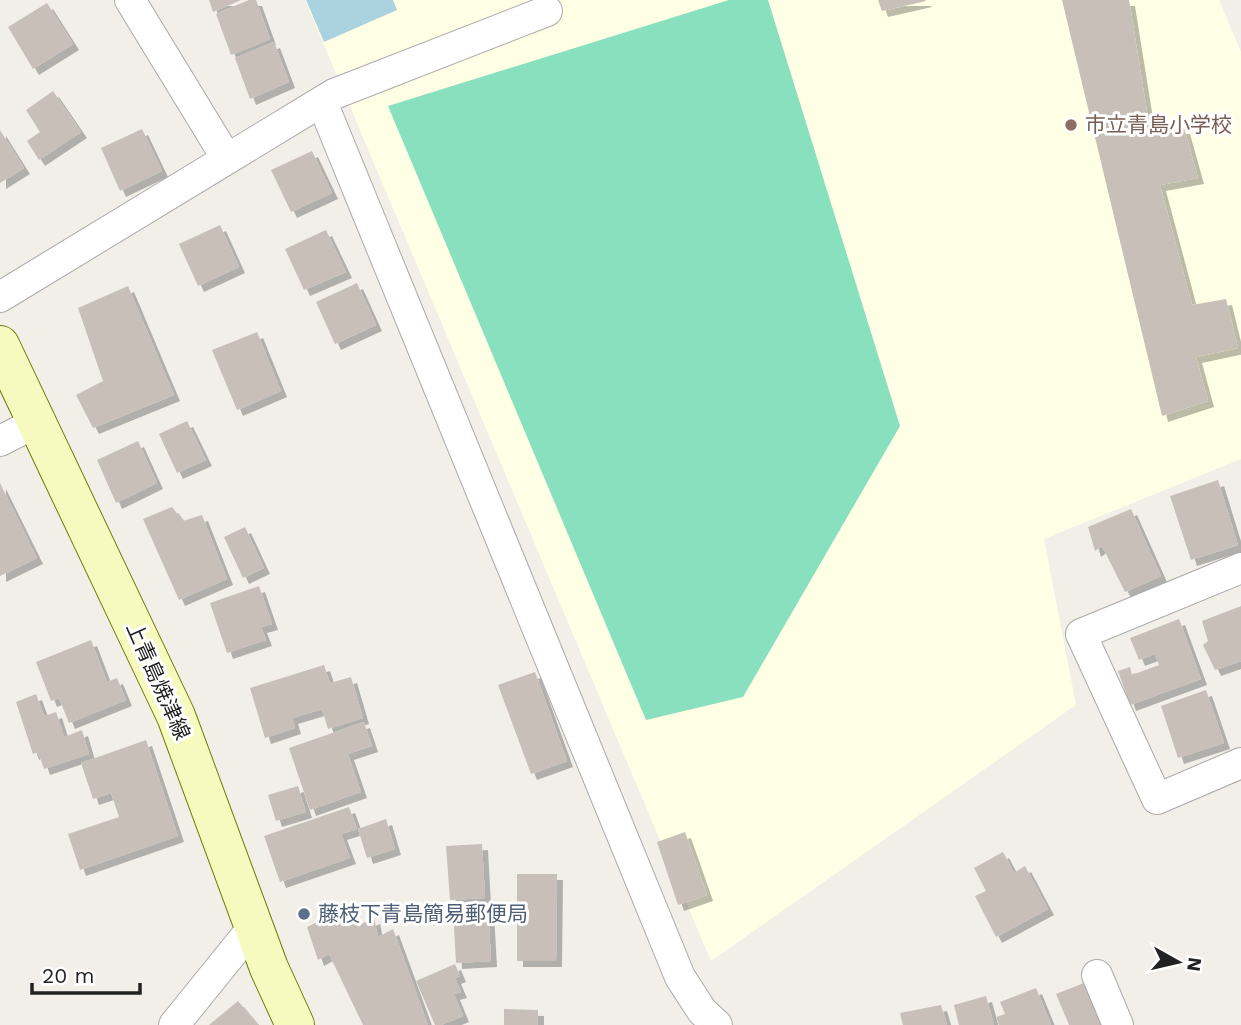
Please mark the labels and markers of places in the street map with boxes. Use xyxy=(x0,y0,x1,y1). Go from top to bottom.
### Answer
place label: 市立青島小学校 xyxy=(1085,112,1232,137)
marker: 市立青島小学校 xyxy=(1063,117,1079,133)
place label: 藤枝下青島簡易郵便局 xyxy=(318,901,528,926)
marker: 藤枝下青島簡易郵便局 xyxy=(296,906,312,922)

